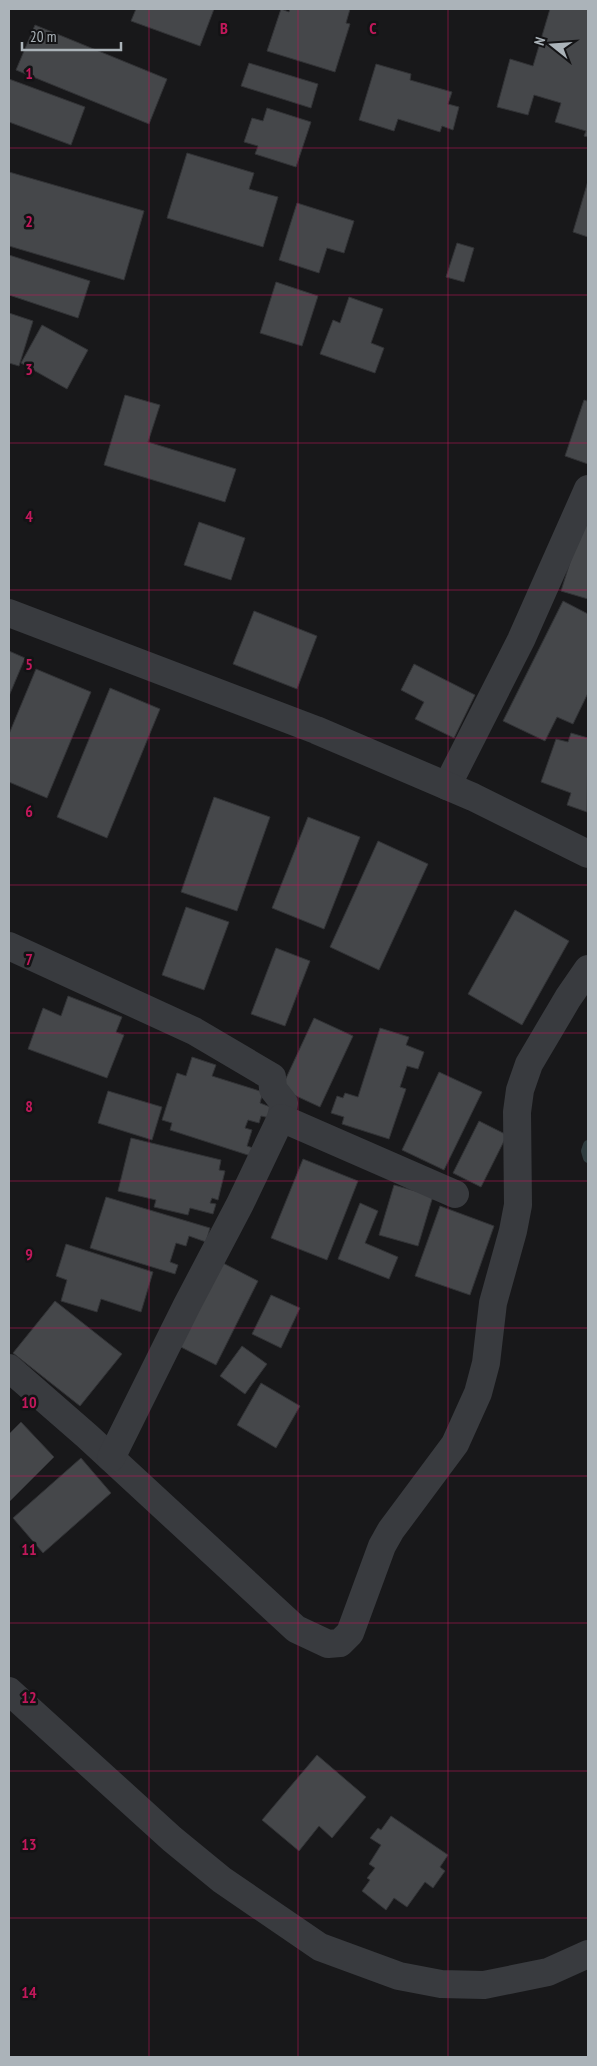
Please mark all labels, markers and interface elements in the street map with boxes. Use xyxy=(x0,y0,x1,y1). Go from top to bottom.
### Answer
text: B xyxy=(220,18,228,38)
text: C xyxy=(369,18,377,38)
scale bar xyxy=(22,20,121,52)
north arrow xyxy=(527,20,577,70)
text: 20 m xyxy=(30,27,56,46)
text: N xyxy=(530,35,549,47)
text: 1 xyxy=(25,63,33,83)
text: 2 xyxy=(25,211,33,231)
text: 3 xyxy=(25,359,33,379)
text: 4 xyxy=(25,506,33,526)
text: 5 xyxy=(25,654,33,674)
text: 6 xyxy=(25,801,33,821)
text: 7 xyxy=(25,949,33,969)
text: 8 xyxy=(25,1096,33,1116)
text: 9 xyxy=(25,1244,33,1264)
text: 10 xyxy=(21,1392,37,1412)
text: 11 xyxy=(21,1539,37,1559)
text: 12 xyxy=(21,1687,37,1707)
text: 13 xyxy=(21,1834,37,1854)
text: 14 xyxy=(21,1982,37,2002)

